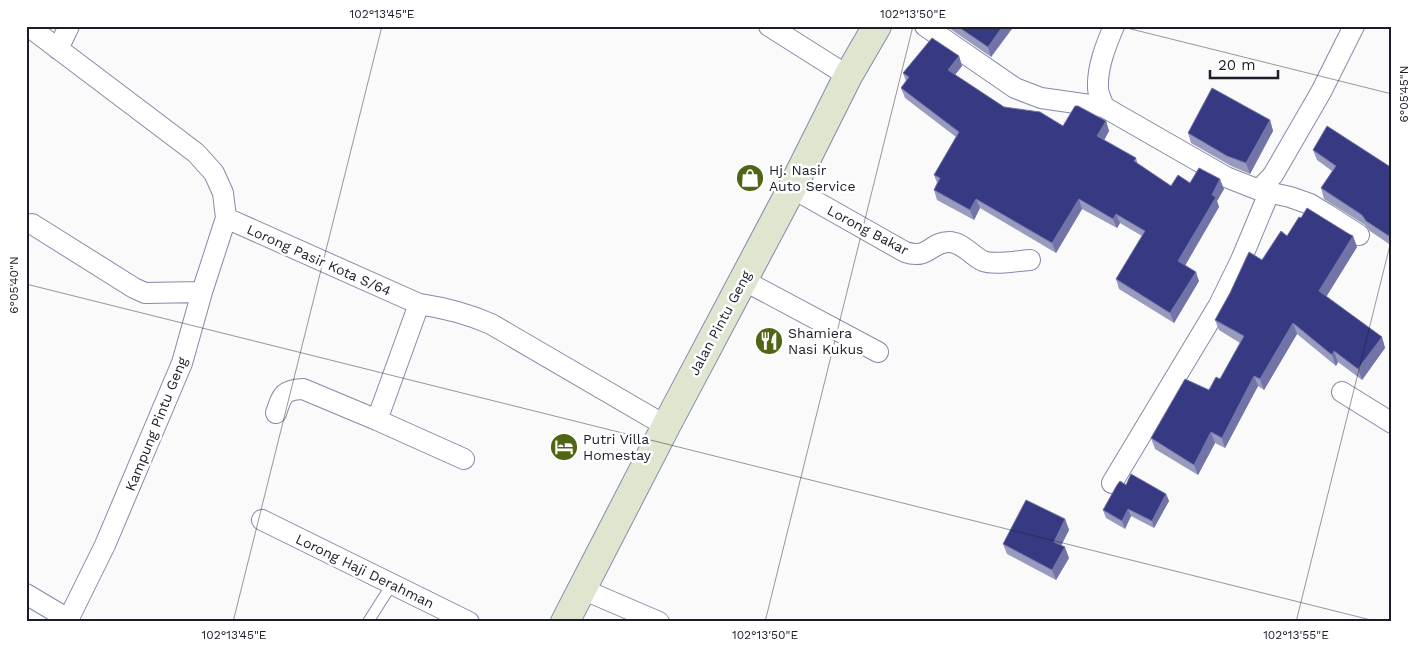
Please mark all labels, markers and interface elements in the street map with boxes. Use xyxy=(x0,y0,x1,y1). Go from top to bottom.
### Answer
text: 102°13'45"E xyxy=(350,7,415,21)
text: 102°13'50"E xyxy=(880,7,946,21)
scale bar xyxy=(1210,48,1278,80)
text: 20 m xyxy=(1218,56,1256,74)
text: 6°05'45"N xyxy=(1397,66,1411,122)
place label: Hj. Nasir Auto Service xyxy=(769,162,855,194)
shop icon: Hj. Nasir Auto Service xyxy=(735,163,765,193)
street label: Lorong Bakar xyxy=(825,202,912,258)
street label: Lorong Pasir Kota S/64 xyxy=(244,221,394,299)
text: 6°05'40"N xyxy=(7,256,21,314)
street label: Jalan Pintu Geng xyxy=(686,268,754,378)
place label: Shamiera Nasi Kukus xyxy=(788,325,863,357)
restaurant icon: Shamiera Nasi Kukus xyxy=(754,326,784,356)
street label: Kampung Pintu Geng xyxy=(122,354,190,493)
place label: Putri Villa Homestay xyxy=(583,431,652,463)
hotel icon: Putri Villa Homestay xyxy=(549,432,579,462)
street label: Lorong Haji Derahman xyxy=(293,531,437,611)
text: 102°13'45"E xyxy=(202,628,267,642)
text: 102°13'50"E xyxy=(732,628,798,642)
text: 102°13'55"E xyxy=(1263,628,1329,642)

